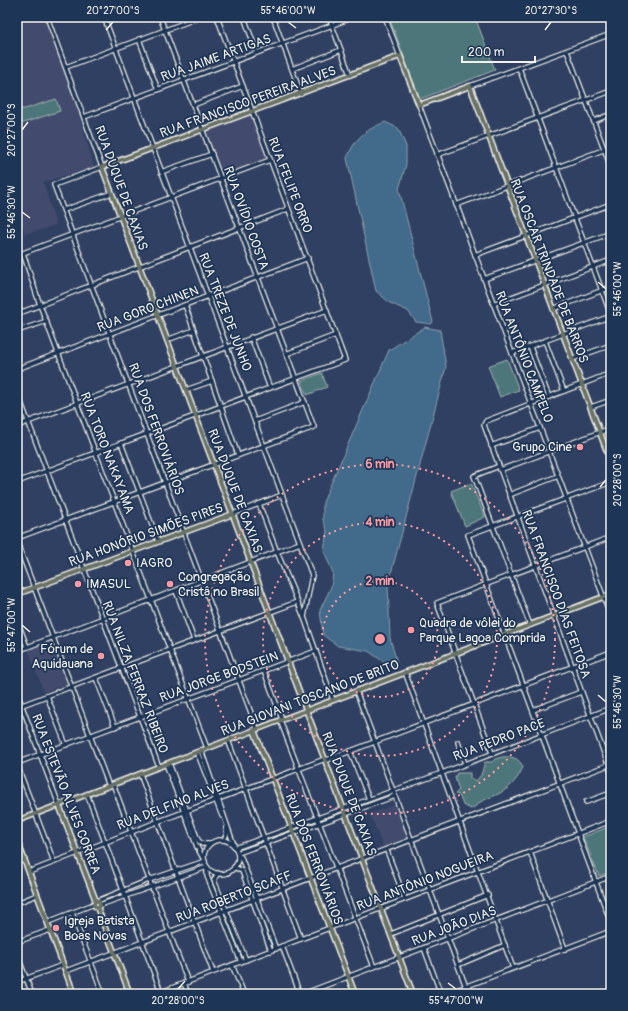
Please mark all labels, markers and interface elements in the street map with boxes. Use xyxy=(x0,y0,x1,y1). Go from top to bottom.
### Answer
text: 20°27'00"S xyxy=(86,5,140,17)
text: 55°46'00"W xyxy=(260,5,316,17)
text: 20°27'30"S xyxy=(525,5,577,17)
street label: RUA JAIME ARTIGAS xyxy=(159,31,273,85)
scale bar xyxy=(462,38,535,64)
text: 200 m xyxy=(468,45,505,60)
street label: RUA FRANCISCO PEREIRA ALVES xyxy=(158,63,338,141)
text: 20°27'00"S xyxy=(6,103,18,157)
street label: RUA DUQUE DE CAXIAS xyxy=(91,123,151,253)
street label: RUA FELIPE ORRO xyxy=(264,135,316,235)
street label: RUA OVÍDIO COSTA xyxy=(220,164,272,272)
street label: RUA OSCAR TRINDADE DE BARROS xyxy=(506,177,592,365)
text: 55°46'30"W xyxy=(6,185,18,239)
street label: RUA TREZE DE JUNHO xyxy=(195,251,255,373)
text: 55°46'00"W xyxy=(612,261,624,317)
street label: RUA GORO CHINEN xyxy=(95,282,201,336)
street label: RUA ANTÔNIO CAMPELO xyxy=(492,289,556,425)
street label: RUA DOS FERROVIÁRIOS xyxy=(125,361,187,497)
street label: RUA TORO NAKAYAMA xyxy=(76,390,138,516)
street label: RUA DUQUE DE CAXIAS xyxy=(204,427,266,555)
place label: Grupo Cine xyxy=(512,439,573,455)
marker: Grupo Cine xyxy=(575,442,585,452)
text: 20°28'00"S xyxy=(612,453,624,506)
text: 6 min xyxy=(365,457,395,472)
street label: RUA HONÓRIO SIMÕES PIRES xyxy=(67,500,225,570)
street label: RUA FRANCISCO DIAS FEITOSA xyxy=(518,508,594,681)
text: 4 min xyxy=(364,515,395,530)
place label: IAGRO xyxy=(136,555,173,571)
marker: IAGRO xyxy=(123,558,133,568)
place label: Congregação Cristâ no Brasil xyxy=(178,569,260,600)
text: 2 min xyxy=(366,574,395,589)
place label: IMASUL xyxy=(86,576,131,592)
marker: IMASUL xyxy=(73,579,83,589)
marker: Congregação Cristâ no Brasil xyxy=(165,579,175,589)
text: 55°47'00"W xyxy=(6,597,18,652)
street label: RUA NILZA FERRAZ RIBEIRO xyxy=(99,599,171,755)
place label: Quadra de vôlei do Parque Lagoa Comprida xyxy=(419,615,546,646)
marker: Quadra de vôlei do Parque Lagoa Comprida xyxy=(406,625,416,635)
centre of rings xyxy=(373,632,387,646)
place label: Fórum de Aquidauana xyxy=(32,641,94,672)
street label: RUA JORGE BODSTEIN xyxy=(157,648,281,706)
marker: Fórum de Aquidauana xyxy=(96,651,106,661)
street label: RUA GIOVANI TOSCANO DE BRITO xyxy=(219,657,401,739)
text: 55°46'30"W xyxy=(612,675,624,729)
street label: RUA ESTEVÃO ALVES CORREA xyxy=(28,712,104,877)
street label: RUA PEDRO PACE xyxy=(451,715,547,765)
street label: RUA DUQUE DE CAXIAS xyxy=(318,730,380,858)
street label: RUA DELFINO ALVES xyxy=(115,776,231,834)
street label: RUA DOS FERROVIÁRIOS xyxy=(282,791,346,927)
street label: RUA ANTÔNIO NOGUEIRA xyxy=(355,847,496,914)
street label: RUA ROBERTO SCAFF xyxy=(174,867,294,926)
street label: RUA JOÃO DIAS xyxy=(409,902,499,950)
place label: Igreja Batista Boas Novas xyxy=(64,913,135,944)
marker: Igreja Batista Boas Novas xyxy=(51,923,61,933)
text: 20°28'00"S xyxy=(152,995,205,1007)
text: 55°47'00"W xyxy=(429,995,484,1007)

